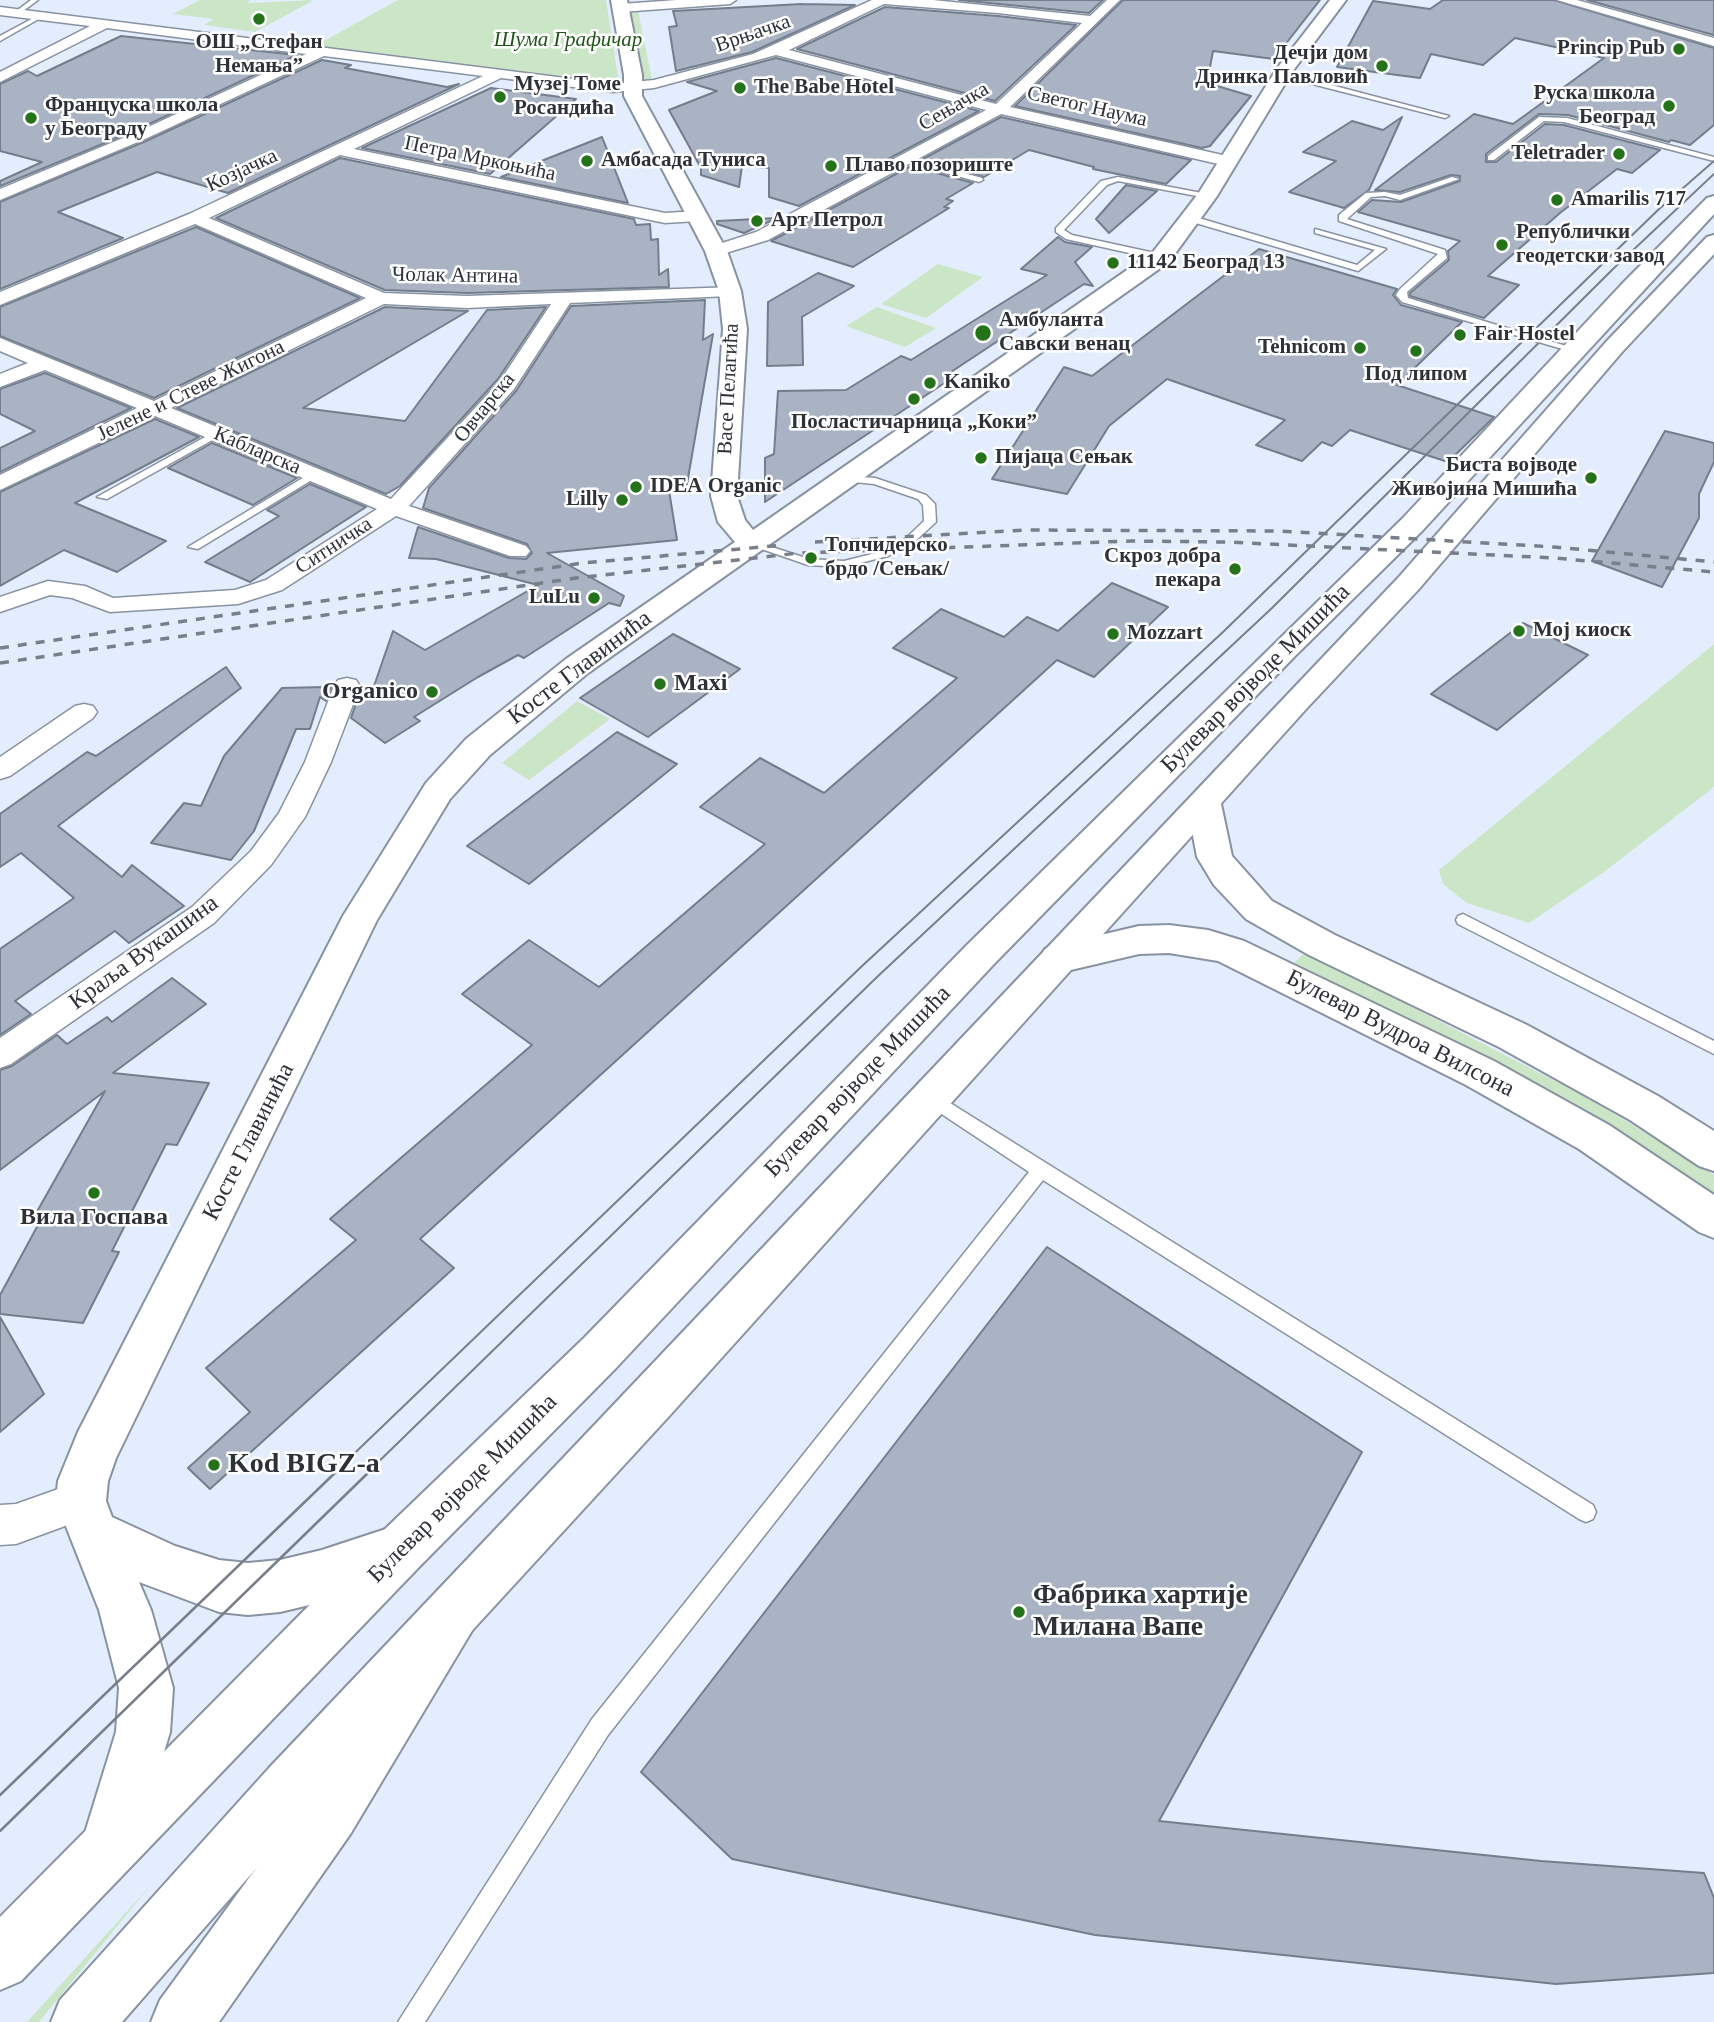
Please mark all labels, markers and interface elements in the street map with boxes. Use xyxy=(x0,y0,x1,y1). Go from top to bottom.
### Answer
street label: Врњачка xyxy=(712,9,794,59)
marker: ОШ „Стефан Немања” xyxy=(251,11,267,27)
park label: Шума Графичар xyxy=(494,27,642,53)
place label: ОШ „Стефан Немања” xyxy=(195,30,323,80)
place label: Princip Pub xyxy=(1557,36,1665,62)
place label: Дечји дом Дринка Павловић xyxy=(1195,41,1368,91)
marker: Princip Pub xyxy=(1671,41,1687,57)
marker: Дечји дом Дринка Павловић xyxy=(1374,58,1390,74)
place label: Музеј Томе Росандића xyxy=(514,72,621,122)
place label: The Babe Hotel xyxy=(754,75,894,101)
street label: Сењачка xyxy=(914,77,994,137)
marker: The Babe Hotel xyxy=(732,80,748,96)
street label: Светог Наума xyxy=(1024,81,1150,133)
place label: Руска школа Београд xyxy=(1533,81,1655,131)
marker: Музеј Томе Росандића xyxy=(492,89,508,105)
place label: Француска школа у Београду xyxy=(45,93,218,143)
marker: Руска школа Београд xyxy=(1661,98,1677,114)
marker: Француска школа у Београду xyxy=(23,110,39,126)
street label: Петра Мркоњића xyxy=(402,131,558,187)
place label: Teletrader xyxy=(1511,141,1605,167)
street label: Козјачка xyxy=(202,144,282,198)
marker: Teletrader xyxy=(1611,146,1627,162)
place label: Амбасада Туниса xyxy=(601,148,766,174)
marker: Амбасада Туниса xyxy=(579,153,595,169)
place label: Плаво позориште xyxy=(845,153,1013,179)
marker: Плаво позориште xyxy=(823,158,839,174)
place label: Amarilis 717 xyxy=(1571,187,1686,213)
marker: Amarilis 717 xyxy=(1549,192,1565,208)
place label: Арт Петрол xyxy=(771,208,883,234)
marker: Арт Петрол xyxy=(749,213,765,229)
place label: Републички геодетски завод xyxy=(1516,220,1664,270)
marker: Републички геодетски завод xyxy=(1494,237,1510,253)
place label: 11142 Београд 13 xyxy=(1127,250,1285,276)
marker: 11142 Београд 13 xyxy=(1105,255,1121,271)
street label: Чолак Антина xyxy=(392,262,518,290)
place label: Амбуланта Савски венац xyxy=(999,308,1130,358)
place label: Fair Hostel xyxy=(1474,322,1575,348)
street label: Васе Пелагића xyxy=(713,323,745,455)
marker: Амбуланта Савски венац xyxy=(973,323,993,343)
marker: Fair Hostel xyxy=(1452,327,1468,343)
street label: Јелене и Стеве Жигона xyxy=(93,335,289,447)
place label: Tehnicom xyxy=(1258,335,1346,361)
marker: Tehnicom xyxy=(1352,340,1368,356)
marker: Под липом xyxy=(1408,343,1424,359)
place label: Под липом xyxy=(1365,362,1467,388)
street label: Овчарска xyxy=(449,368,521,448)
place label: Kaniko xyxy=(944,370,1011,396)
marker: Kaniko xyxy=(922,375,938,391)
marker: Посластичарница „Коки” xyxy=(906,391,922,407)
place label: Посластичарница „Коки” xyxy=(791,410,1037,436)
street label: Кабларска xyxy=(210,421,304,481)
place label: Пијаца Сењак xyxy=(995,445,1133,471)
marker: Пијаца Сењак xyxy=(973,450,989,466)
place label: Биста војводе Живојина Мишића xyxy=(1392,453,1577,503)
marker: Биста војводе Живојина Мишића xyxy=(1583,470,1599,486)
place label: IDEA Organic xyxy=(650,474,781,500)
marker: IDEA Organic xyxy=(628,479,644,495)
place label: Lilly xyxy=(566,487,608,513)
marker: Lilly xyxy=(614,492,630,508)
street label: Ситничка xyxy=(291,512,377,580)
place label: Топчидерско брдо /Сењак/ xyxy=(825,533,949,583)
place label: Скроз добра пекара xyxy=(1104,544,1221,594)
marker: Топчидерско брдо /Сењак/ xyxy=(803,550,819,566)
marker: Скроз добра пекара xyxy=(1227,561,1243,577)
street label: Булевар војводе Мишића xyxy=(1155,578,1357,780)
place label: LuLu xyxy=(529,585,580,611)
marker: LuLu xyxy=(586,590,602,606)
street label: Косте Главинића xyxy=(502,605,658,731)
place label: Мој киоск xyxy=(1533,618,1631,644)
place label: Mozzart xyxy=(1127,621,1203,647)
marker: Мој киоск xyxy=(1511,623,1527,639)
marker: Mozzart xyxy=(1105,626,1121,642)
place label: Maxi xyxy=(674,670,727,698)
marker: Maxi xyxy=(652,676,668,692)
place label: Organico xyxy=(322,678,418,706)
marker: Organico xyxy=(424,684,440,700)
street label: Краља Вукашина xyxy=(64,889,224,1017)
street label: Булевар Вудроа Вилсона xyxy=(1281,964,1519,1104)
street label: Булевар војводе Мишића xyxy=(759,980,957,1184)
street label: Косте Главинића xyxy=(197,1059,301,1225)
marker: Вила Госпава xyxy=(86,1185,102,1201)
place label: Вила Госпава xyxy=(20,1204,168,1232)
street label: Булевар војводе Мишића xyxy=(362,1388,564,1590)
place label: Kod BIGZ-a xyxy=(228,1448,380,1482)
marker: Kod BIGZ-a xyxy=(206,1457,222,1473)
place label: Фабрика хартије Милана Вапе xyxy=(1033,1579,1248,1645)
marker: Фабрика хартије Милана Вапе xyxy=(1011,1604,1027,1620)

